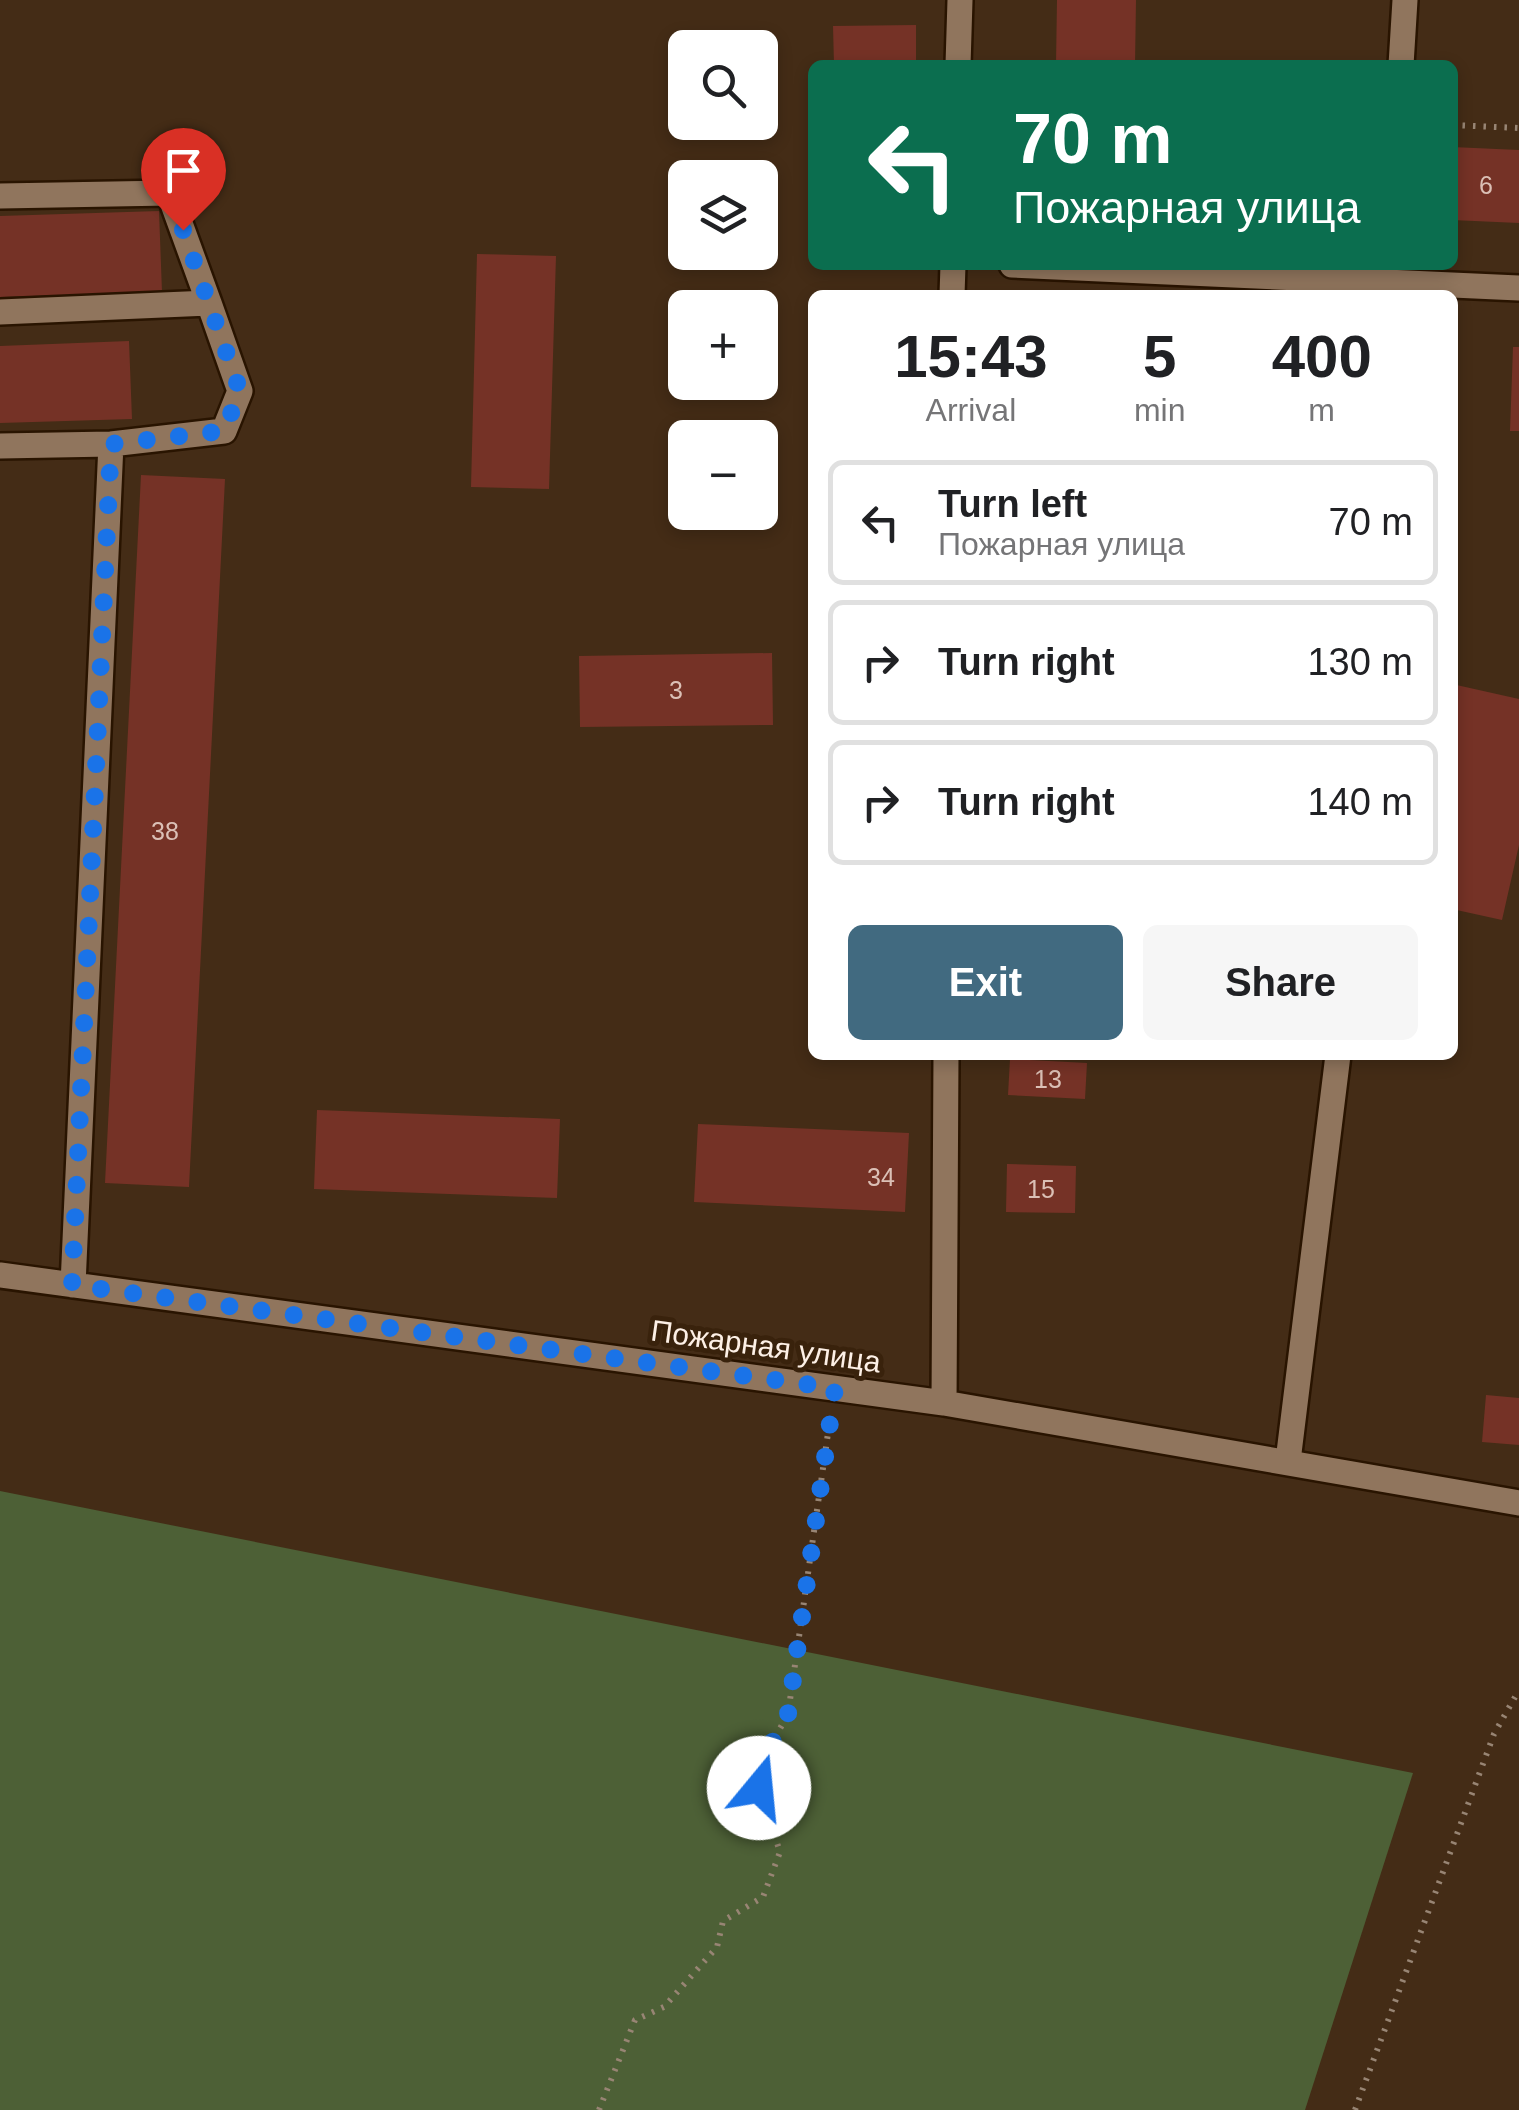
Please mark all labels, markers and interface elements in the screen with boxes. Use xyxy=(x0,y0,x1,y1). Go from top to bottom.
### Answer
map controls xyxy=(668,30,778,530)
button: search xyxy=(668,30,778,140)
icon: left xyxy=(848,100,978,230)
text: 70 m xyxy=(1013,100,1173,178)
pin xyxy=(141,128,226,231)
icon: arrive xyxy=(156,143,211,198)
button: layers xyxy=(668,160,778,270)
house number: 6 xyxy=(1479,171,1493,199)
text: Пожарная улица xyxy=(1013,182,1360,233)
button: + xyxy=(668,290,778,400)
text: 15:43 xyxy=(894,323,1048,390)
text: 5 xyxy=(1143,323,1176,390)
text: 400 xyxy=(1272,323,1372,390)
text: Arrival xyxy=(926,392,1016,428)
text: min xyxy=(1134,392,1185,428)
text: m xyxy=(1308,392,1335,428)
button: − xyxy=(668,420,778,530)
text: Turn left xyxy=(938,483,1087,525)
icon: left xyxy=(853,495,908,550)
text: 70 m xyxy=(1329,501,1413,543)
text: Пожарная улица xyxy=(938,526,1185,562)
icon: right xyxy=(853,635,908,690)
text: Turn right xyxy=(938,641,1115,683)
text: 130 m xyxy=(1307,641,1413,683)
house number: 3 xyxy=(669,676,683,704)
icon: right xyxy=(853,775,908,830)
text: Turn right xyxy=(938,781,1115,823)
text: 140 m xyxy=(1307,781,1413,823)
house number: 38 xyxy=(151,817,179,845)
button: Exit xyxy=(848,925,1123,1040)
button: Share xyxy=(1143,925,1418,1040)
house number: 13 xyxy=(1034,1065,1062,1093)
house number: 34 xyxy=(867,1163,895,1191)
house number: 15 xyxy=(1027,1175,1055,1203)
street label: Пожарная улица xyxy=(649,1314,883,1379)
position arrow xyxy=(707,1736,811,1840)

